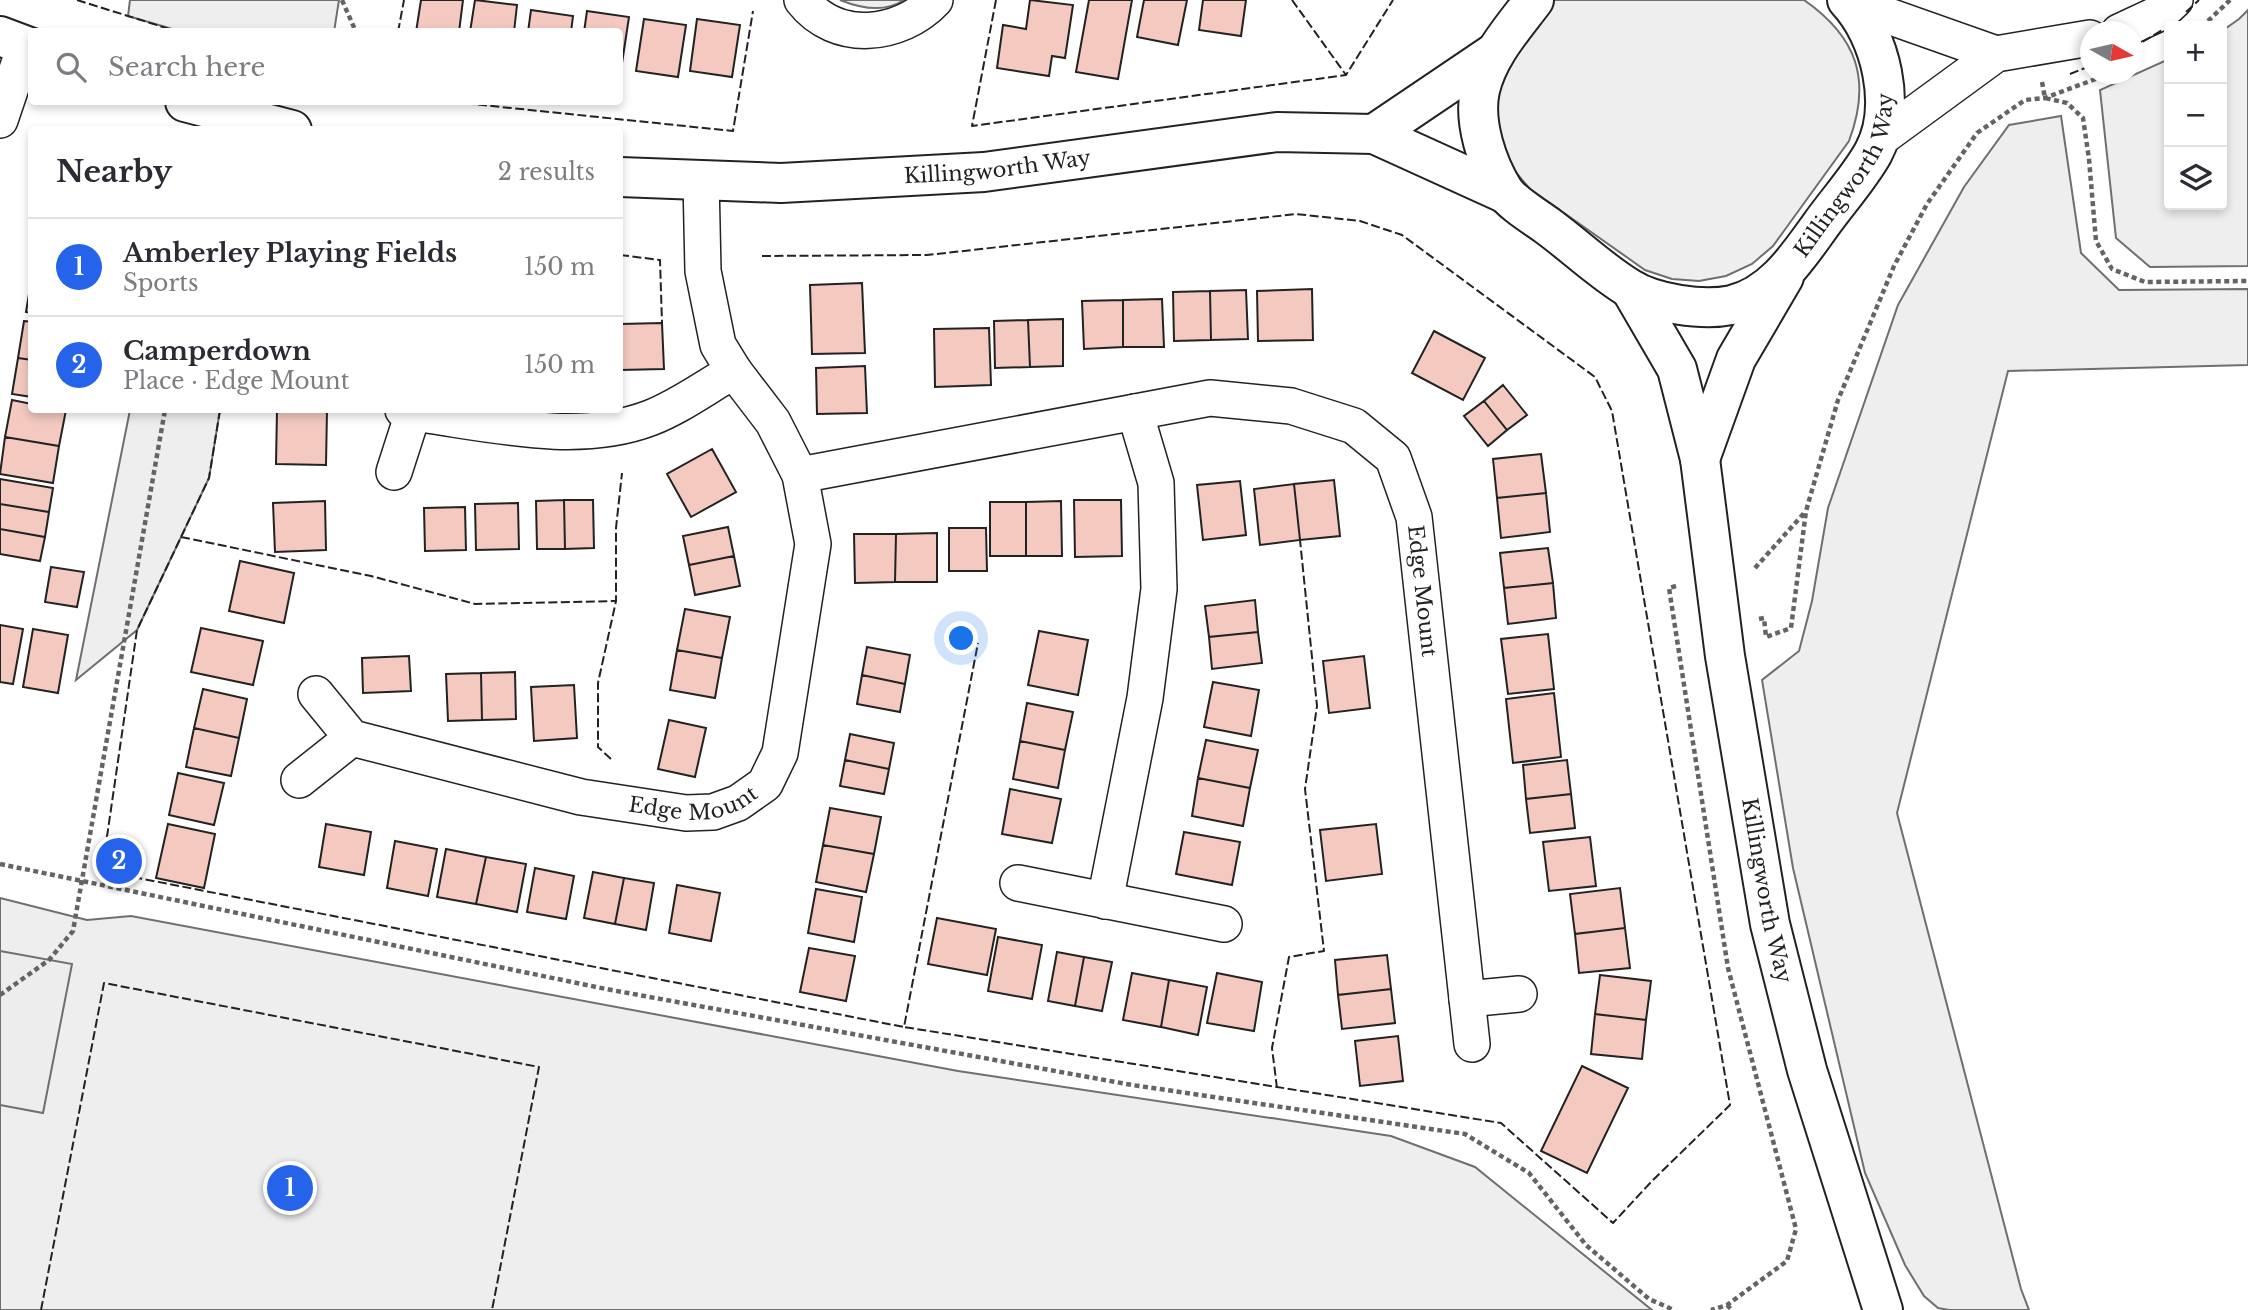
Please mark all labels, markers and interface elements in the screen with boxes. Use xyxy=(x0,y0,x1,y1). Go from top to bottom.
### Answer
north arrow xyxy=(2080,21,2143,84)
map controls xyxy=(2164,21,2227,210)
button: + xyxy=(2164,21,2227,84)
search box xyxy=(28,28,623,105)
icon: search xyxy=(52,48,90,86)
text: Search here xyxy=(108,51,265,83)
button: − xyxy=(2164,84,2227,147)
street label: Killingworth Way xyxy=(1789,92,1898,263)
street label: Killingworth Way xyxy=(903,144,1093,189)
button: layers xyxy=(2164,147,2227,210)
text: Nearby xyxy=(56,153,172,190)
text: 2 results xyxy=(498,158,595,186)
text: Amberley Playing Fields xyxy=(123,237,457,269)
text: 1 xyxy=(74,253,84,281)
text: 150 m xyxy=(524,253,595,281)
text: Sports xyxy=(123,269,199,297)
text: Camperdown xyxy=(123,335,311,367)
text: 2 xyxy=(72,351,86,379)
text: 150 m xyxy=(524,351,595,379)
text: Place · Edge Mount xyxy=(123,367,349,395)
street label: Edge Mount xyxy=(1402,524,1442,658)
your location xyxy=(944,621,978,655)
street label: Edge Mount xyxy=(627,780,763,826)
street label: Killingworth Way xyxy=(1736,796,1798,986)
pin: 2 xyxy=(96,835,142,887)
pin: 1 xyxy=(267,1162,313,1214)

